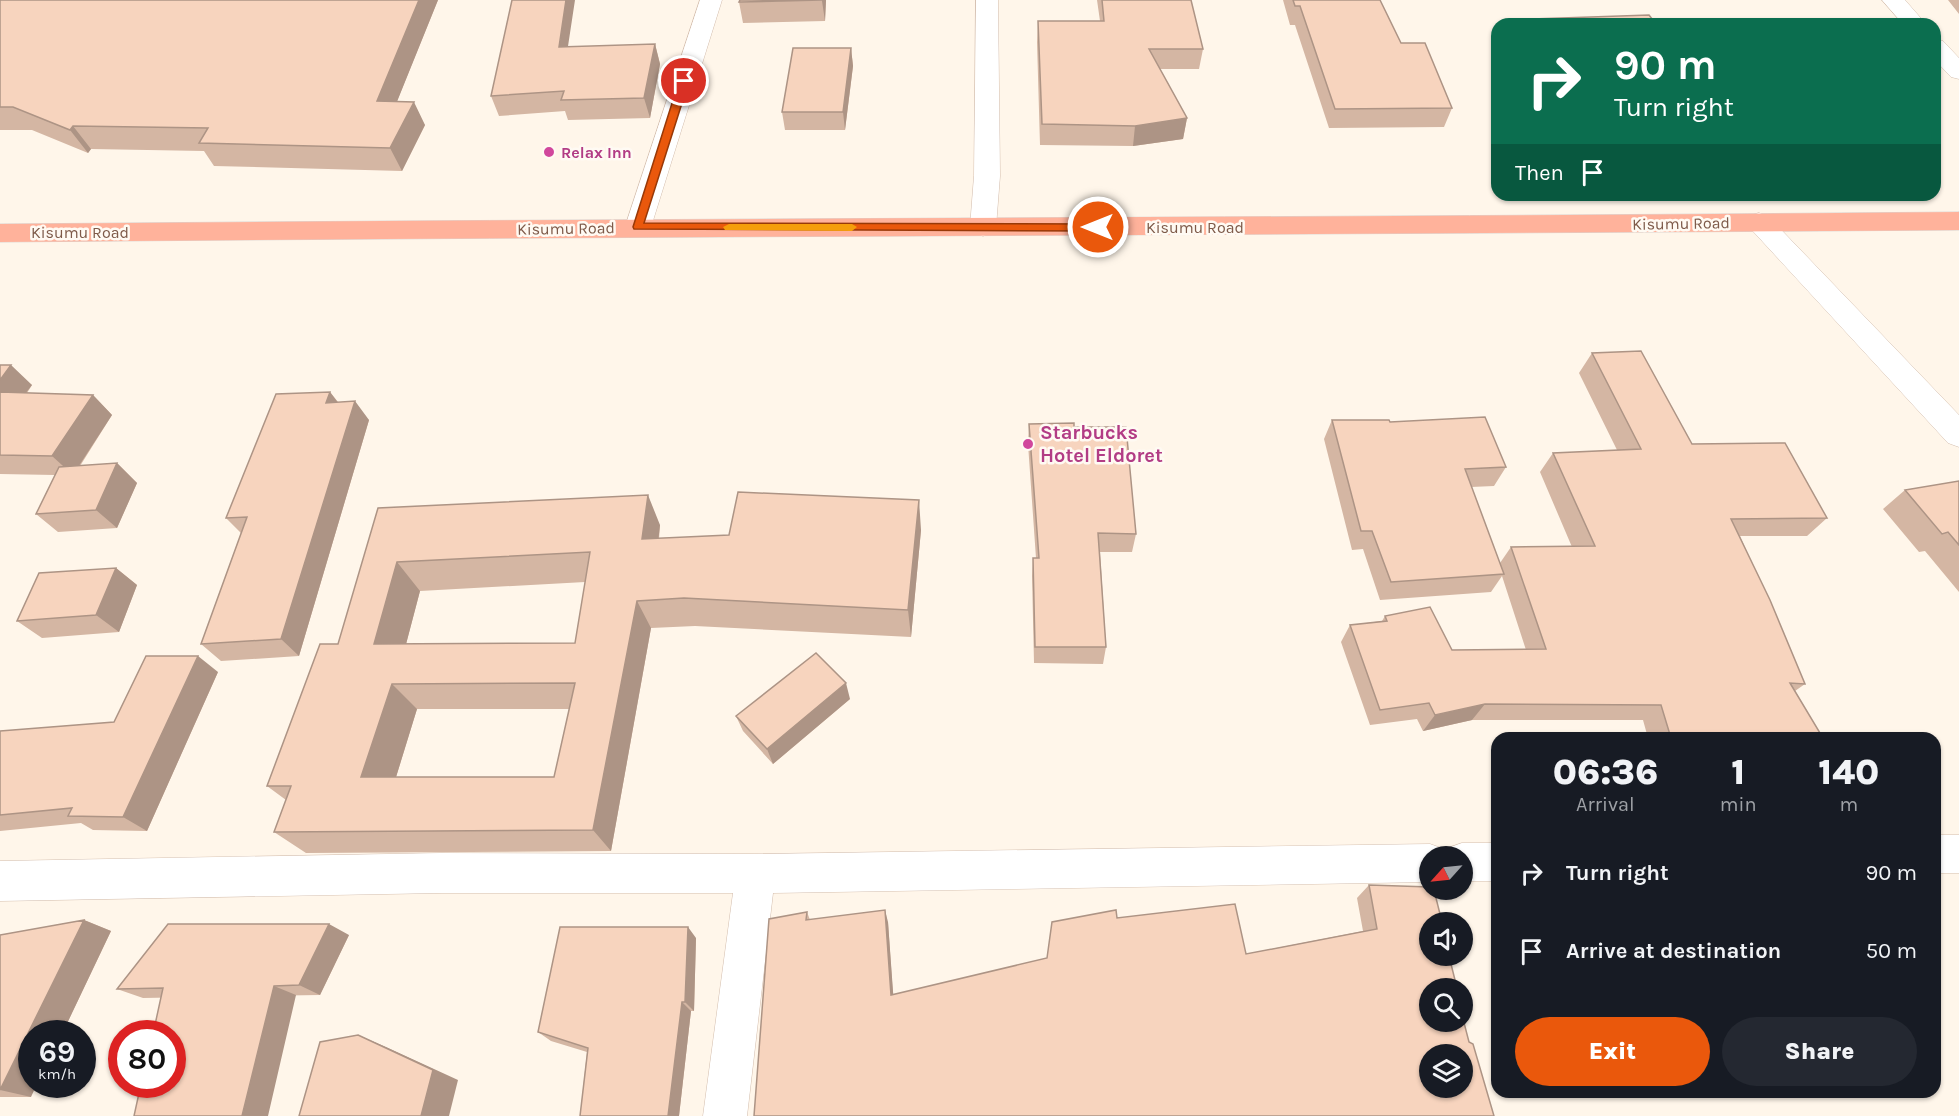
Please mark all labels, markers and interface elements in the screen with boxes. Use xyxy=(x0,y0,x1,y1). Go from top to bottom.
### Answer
text: 90 m xyxy=(1614,40,1717,90)
icon: right xyxy=(1515,42,1593,120)
pin xyxy=(658,55,709,106)
icon: arrive xyxy=(667,64,700,97)
text: Turn right xyxy=(1614,91,1734,123)
place label: Relax Inn xyxy=(561,143,632,162)
marker: Relax Inn xyxy=(542,145,556,159)
icon: arrive xyxy=(1576,156,1609,189)
text: Then xyxy=(1515,160,1564,186)
position arrow xyxy=(1066,195,1130,259)
street label: Kisumu Road xyxy=(1632,213,1730,234)
street label: Kisumu Road xyxy=(517,218,615,239)
street label: Kisumu Road xyxy=(1146,218,1244,237)
street label: Kisumu Road xyxy=(31,223,129,242)
place label: Starbucks Hotel Eldoret xyxy=(1040,421,1163,467)
marker: Starbucks Hotel Eldoret xyxy=(1021,437,1035,451)
text: 06:36 xyxy=(1553,751,1658,793)
text: 1 xyxy=(1731,751,1745,793)
text: 140 xyxy=(1818,751,1879,793)
text: Arrival xyxy=(1576,793,1635,816)
text: min xyxy=(1720,793,1757,816)
text: m xyxy=(1839,793,1858,816)
north arrow xyxy=(1419,846,1473,900)
map controls xyxy=(1419,846,1473,1098)
icon: right xyxy=(1515,857,1548,890)
text: Turn right xyxy=(1566,860,1669,886)
text: 90 m xyxy=(1865,860,1917,886)
button: sound xyxy=(1419,912,1473,966)
icon: arrive xyxy=(1515,935,1548,968)
text: Arrive at destination xyxy=(1566,938,1781,964)
text: 50 m xyxy=(1866,938,1917,964)
button: search xyxy=(1419,978,1473,1032)
button: Exit xyxy=(1515,1017,1710,1086)
button: Share xyxy=(1722,1017,1917,1086)
speed limit sign: 80 xyxy=(108,1020,186,1098)
text: 69 xyxy=(39,1034,75,1070)
button: layers xyxy=(1419,1044,1473,1098)
text: km/h xyxy=(38,1065,76,1083)

